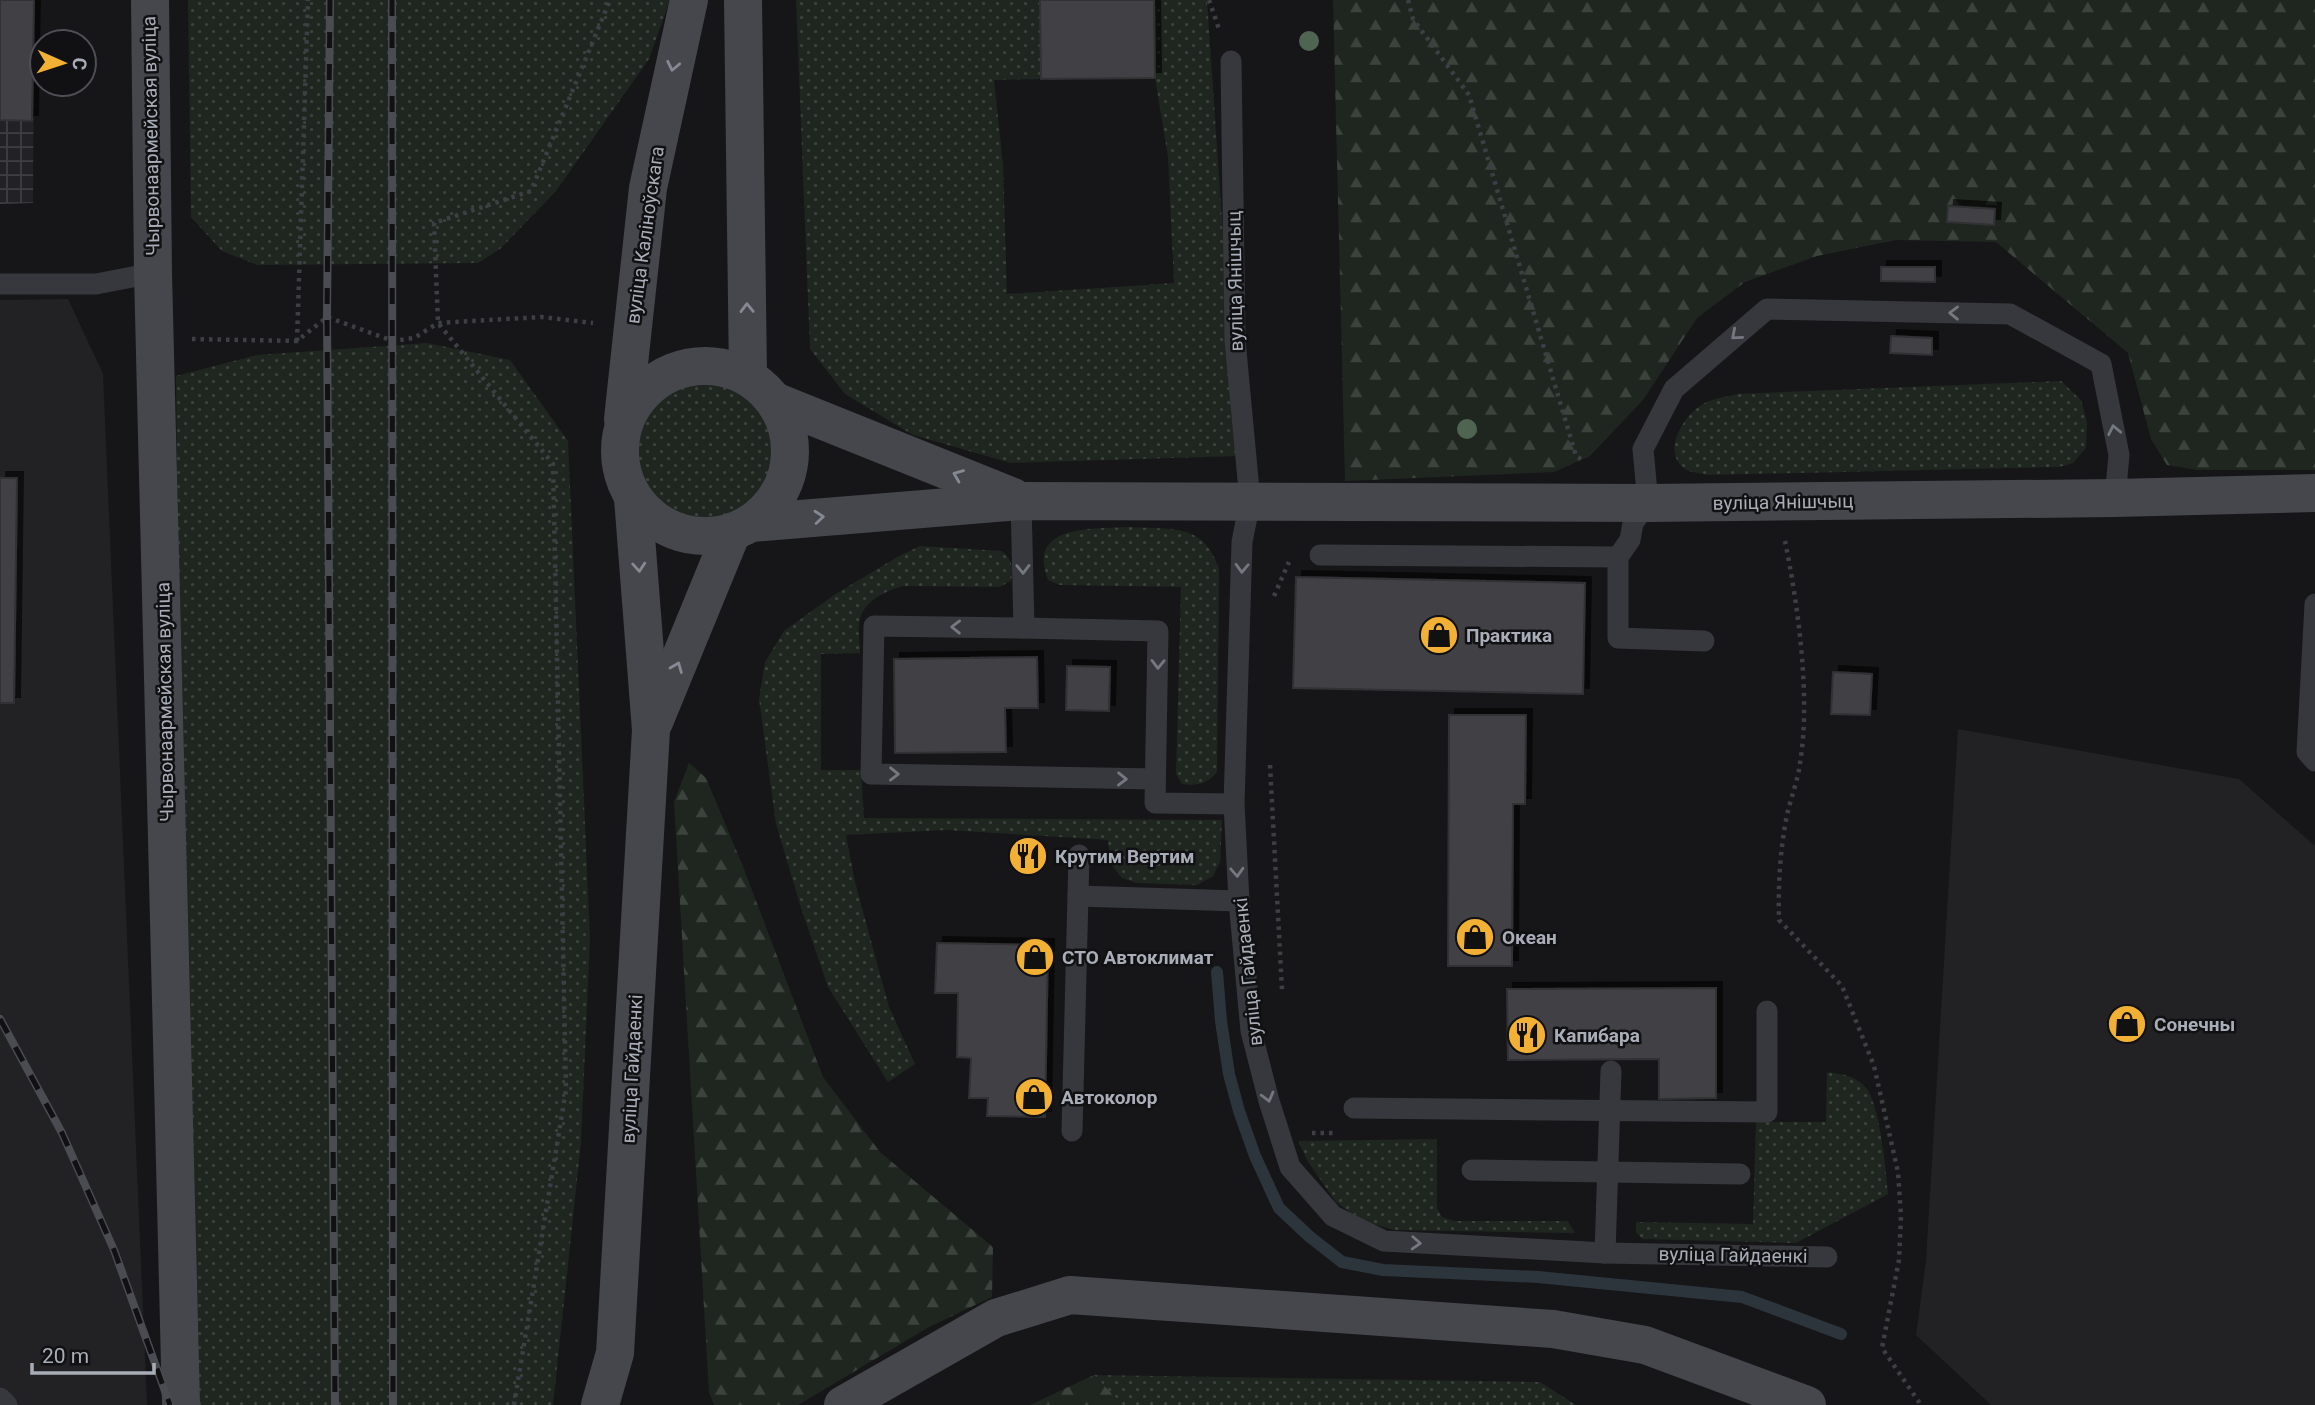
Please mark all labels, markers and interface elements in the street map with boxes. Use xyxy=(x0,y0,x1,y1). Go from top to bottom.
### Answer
street label: Чырвонаармейская вуліца xyxy=(137,16,165,256)
north arrow xyxy=(28,28,98,98)
text: С xyxy=(68,57,91,71)
one-way arrow xyxy=(667,60,682,72)
street label: вуліца Каліноўскага xyxy=(621,145,669,325)
street label: вуліца Янішчыц xyxy=(1222,210,1248,352)
one-way arrow xyxy=(739,303,755,313)
one-way arrow xyxy=(1948,305,1959,320)
one-way arrow xyxy=(1732,327,1745,339)
one-way arrow xyxy=(2108,424,2123,436)
one-way arrow xyxy=(952,470,964,484)
street label: вуліца Янішчыц xyxy=(1712,489,1854,515)
one-way arrow xyxy=(814,510,825,525)
one-way arrow xyxy=(631,561,646,572)
one-way arrow xyxy=(1234,563,1249,574)
one-way arrow xyxy=(1015,564,1030,575)
street label: Чырвонаармейская вуліца xyxy=(151,582,179,822)
shop icon: Практика xyxy=(1418,614,1460,656)
one-way arrow xyxy=(950,619,960,635)
place label: Практика xyxy=(1466,624,1552,647)
one-way arrow xyxy=(1150,659,1165,670)
one-way arrow xyxy=(668,662,682,674)
one-way arrow xyxy=(889,766,900,782)
one-way arrow xyxy=(1116,771,1127,786)
restaurant icon: Крутим Вертим xyxy=(1007,835,1049,877)
place label: Крутим Вертим xyxy=(1055,845,1194,868)
one-way arrow xyxy=(1230,867,1245,878)
street label: вуліца Гайдаенкі xyxy=(1229,897,1267,1047)
shop icon: Океан xyxy=(1454,916,1496,958)
place label: Океан xyxy=(1502,926,1557,949)
shop icon: СТО Автоклимат xyxy=(1014,936,1056,978)
place label: СТО Автоклимат xyxy=(1062,946,1214,969)
street label: вуліца Гайдаенкі xyxy=(617,994,647,1144)
shop icon: Сонечны xyxy=(2106,1003,2148,1045)
place label: Сонечны xyxy=(2154,1013,2235,1036)
restaurant icon: Капибара xyxy=(1506,1014,1548,1056)
place label: Капибара xyxy=(1554,1024,1640,1047)
shop icon: Автоколор xyxy=(1013,1076,1055,1118)
place label: Автоколор xyxy=(1061,1086,1158,1109)
one-way arrow xyxy=(1260,1091,1274,1103)
one-way arrow xyxy=(1411,1235,1422,1250)
street label: вуліца Гайдаенкі xyxy=(1658,1242,1808,1268)
scale bar xyxy=(32,1332,154,1376)
text: 20 m xyxy=(42,1344,89,1368)

